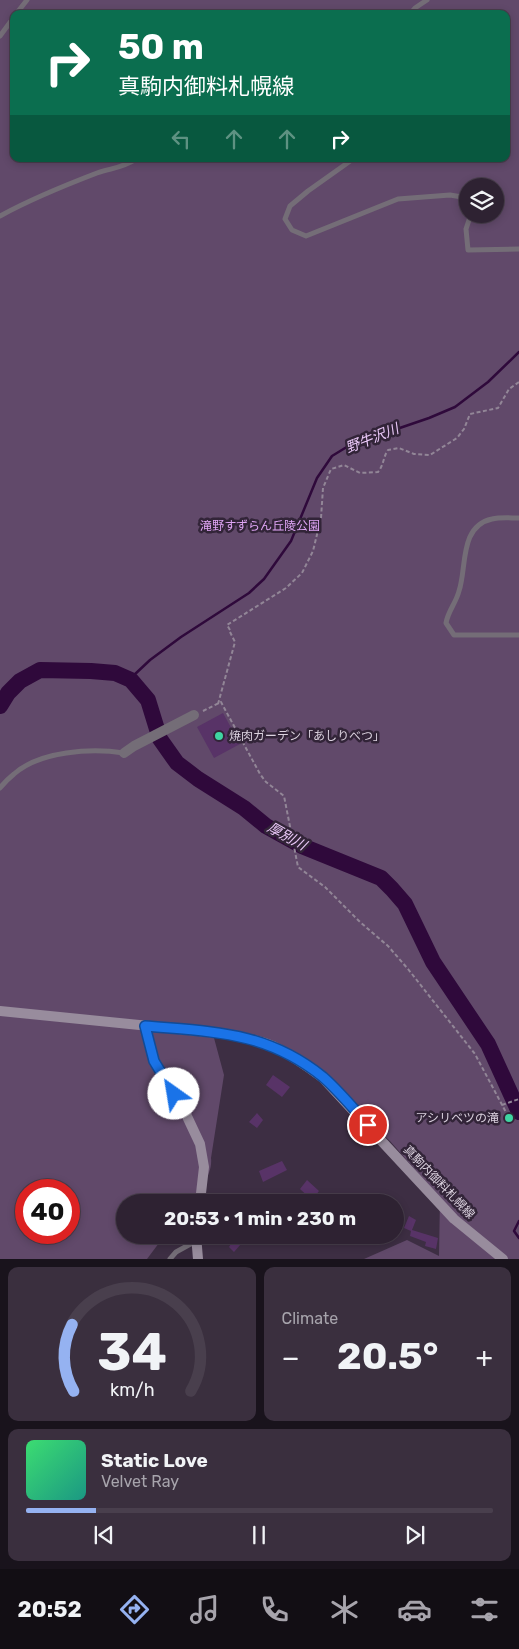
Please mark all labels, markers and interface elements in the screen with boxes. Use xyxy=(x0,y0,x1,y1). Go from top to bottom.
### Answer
text: 50 m xyxy=(118,26,204,68)
icon: right xyxy=(35,30,100,95)
text: 真駒内御料札幌線 xyxy=(118,73,294,100)
icon: left xyxy=(167,125,195,153)
icon: ahead xyxy=(220,125,248,153)
icon: ahead xyxy=(273,125,301,153)
icon: right xyxy=(326,125,354,153)
map controls xyxy=(459,178,504,223)
button: layers xyxy=(459,178,504,223)
water label: 野牛沢川 xyxy=(343,419,403,457)
park label: 滝野すずらん丘陵公園 xyxy=(200,519,320,533)
place label: 焼肉ガーデン「あしりべつ」 xyxy=(229,729,385,743)
marker: 焼肉ガーデン「あしりべつ」 xyxy=(213,730,225,742)
water label: 厚別川 xyxy=(264,819,311,855)
position arrow xyxy=(147,1067,199,1119)
pin xyxy=(347,1104,389,1146)
icon: arrive xyxy=(354,1111,382,1139)
place label: アシリベツの滝 xyxy=(415,1111,499,1125)
marker: アシリベツの滝 xyxy=(503,1112,515,1124)
street label: 真駒内御料札幌線 xyxy=(401,1143,477,1221)
speed limit sign: 40 xyxy=(15,1179,80,1244)
text: 20:53 · 1 min · 230 m xyxy=(164,1207,356,1230)
text: Climate xyxy=(282,1309,338,1328)
text: 34 xyxy=(97,1321,167,1383)
text: 20.5° xyxy=(337,1333,438,1379)
text: − xyxy=(282,1341,300,1374)
text: + xyxy=(476,1341,493,1374)
text: km/h xyxy=(109,1379,154,1400)
text: Static Love xyxy=(101,1449,208,1472)
text: Velvet Ray xyxy=(101,1472,179,1491)
icon: previous xyxy=(90,1521,118,1549)
icon: pause xyxy=(245,1521,273,1549)
icon: next xyxy=(401,1521,429,1549)
icon: directions xyxy=(117,1592,152,1627)
icon: music xyxy=(187,1592,222,1627)
icon: phone xyxy=(257,1592,292,1627)
icon: climate xyxy=(327,1592,362,1627)
icon: car xyxy=(397,1592,432,1627)
icon: filters xyxy=(467,1592,502,1627)
text: 20:52 xyxy=(17,1596,82,1623)

